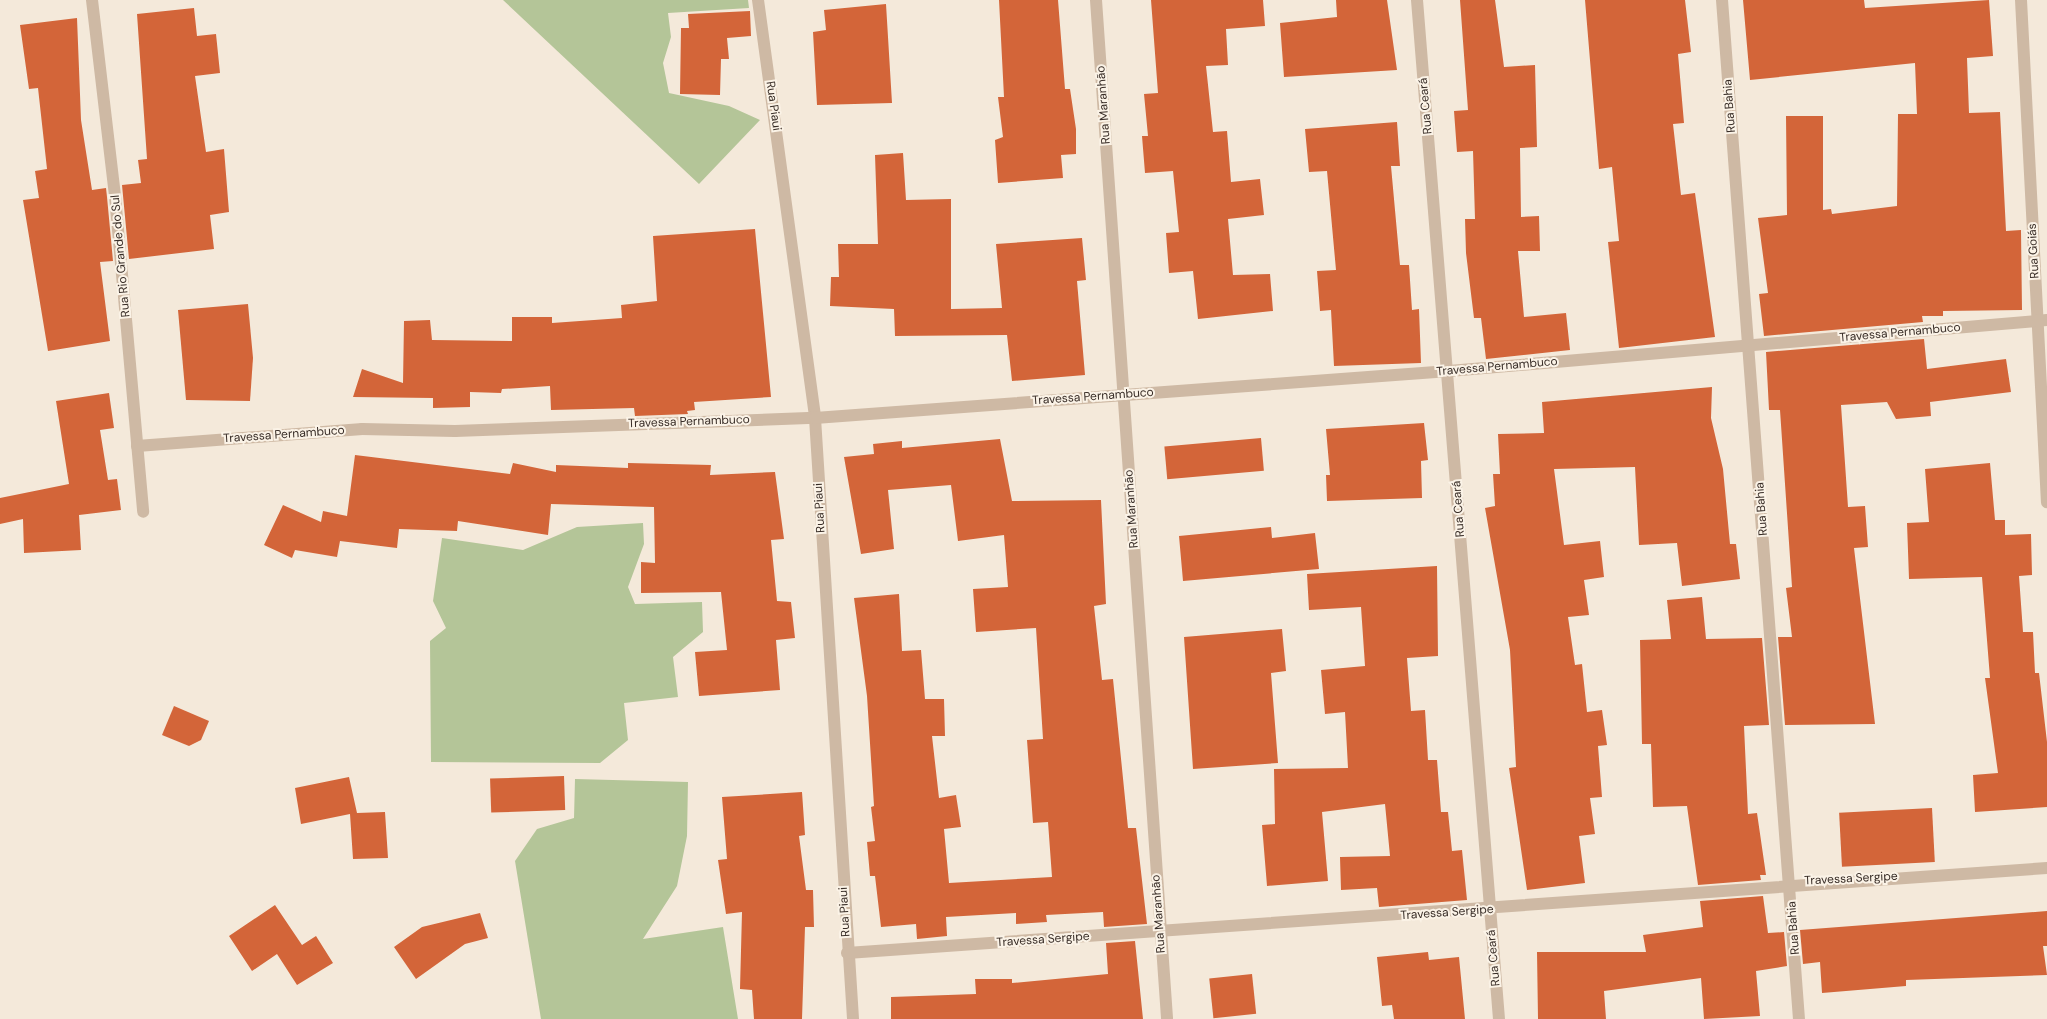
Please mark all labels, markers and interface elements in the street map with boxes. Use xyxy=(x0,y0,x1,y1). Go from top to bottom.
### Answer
street label: Rua Maranhão xyxy=(1094,65,1114,145)
street label: Rua Ceará xyxy=(1416,77,1436,135)
street label: Rua Bahia xyxy=(1721,79,1739,133)
street label: Rua Piaui xyxy=(762,80,784,132)
street label: Rua Rio Grande do Sul xyxy=(108,194,134,318)
street label: Rua Goiás xyxy=(2025,223,2043,279)
street label: Travessa Pernambuco xyxy=(1839,321,1961,345)
street label: Travessa Pernambuco xyxy=(1436,355,1558,379)
street label: Travessa Pernambuco xyxy=(1032,386,1154,408)
street label: Travessa Pernambuco xyxy=(628,413,750,431)
street label: Travessa Pernambuco xyxy=(223,424,345,446)
street label: Rua Maranhão xyxy=(1122,469,1142,549)
street label: Rua Ceará xyxy=(1450,480,1468,538)
street label: Rua Bahia xyxy=(1753,482,1771,536)
street label: Rua Piaui xyxy=(812,483,828,533)
street label: Travessa Sergipe xyxy=(1804,869,1898,889)
street label: Rua Maranhão xyxy=(1149,874,1169,954)
street label: Rua Piaui xyxy=(837,887,853,937)
street label: Rua Bahia xyxy=(1785,901,1803,955)
street label: Travessa Sergipe xyxy=(1400,903,1494,923)
street label: Rua Ceará xyxy=(1484,929,1504,987)
street label: Travessa Sergipe xyxy=(996,930,1090,950)

